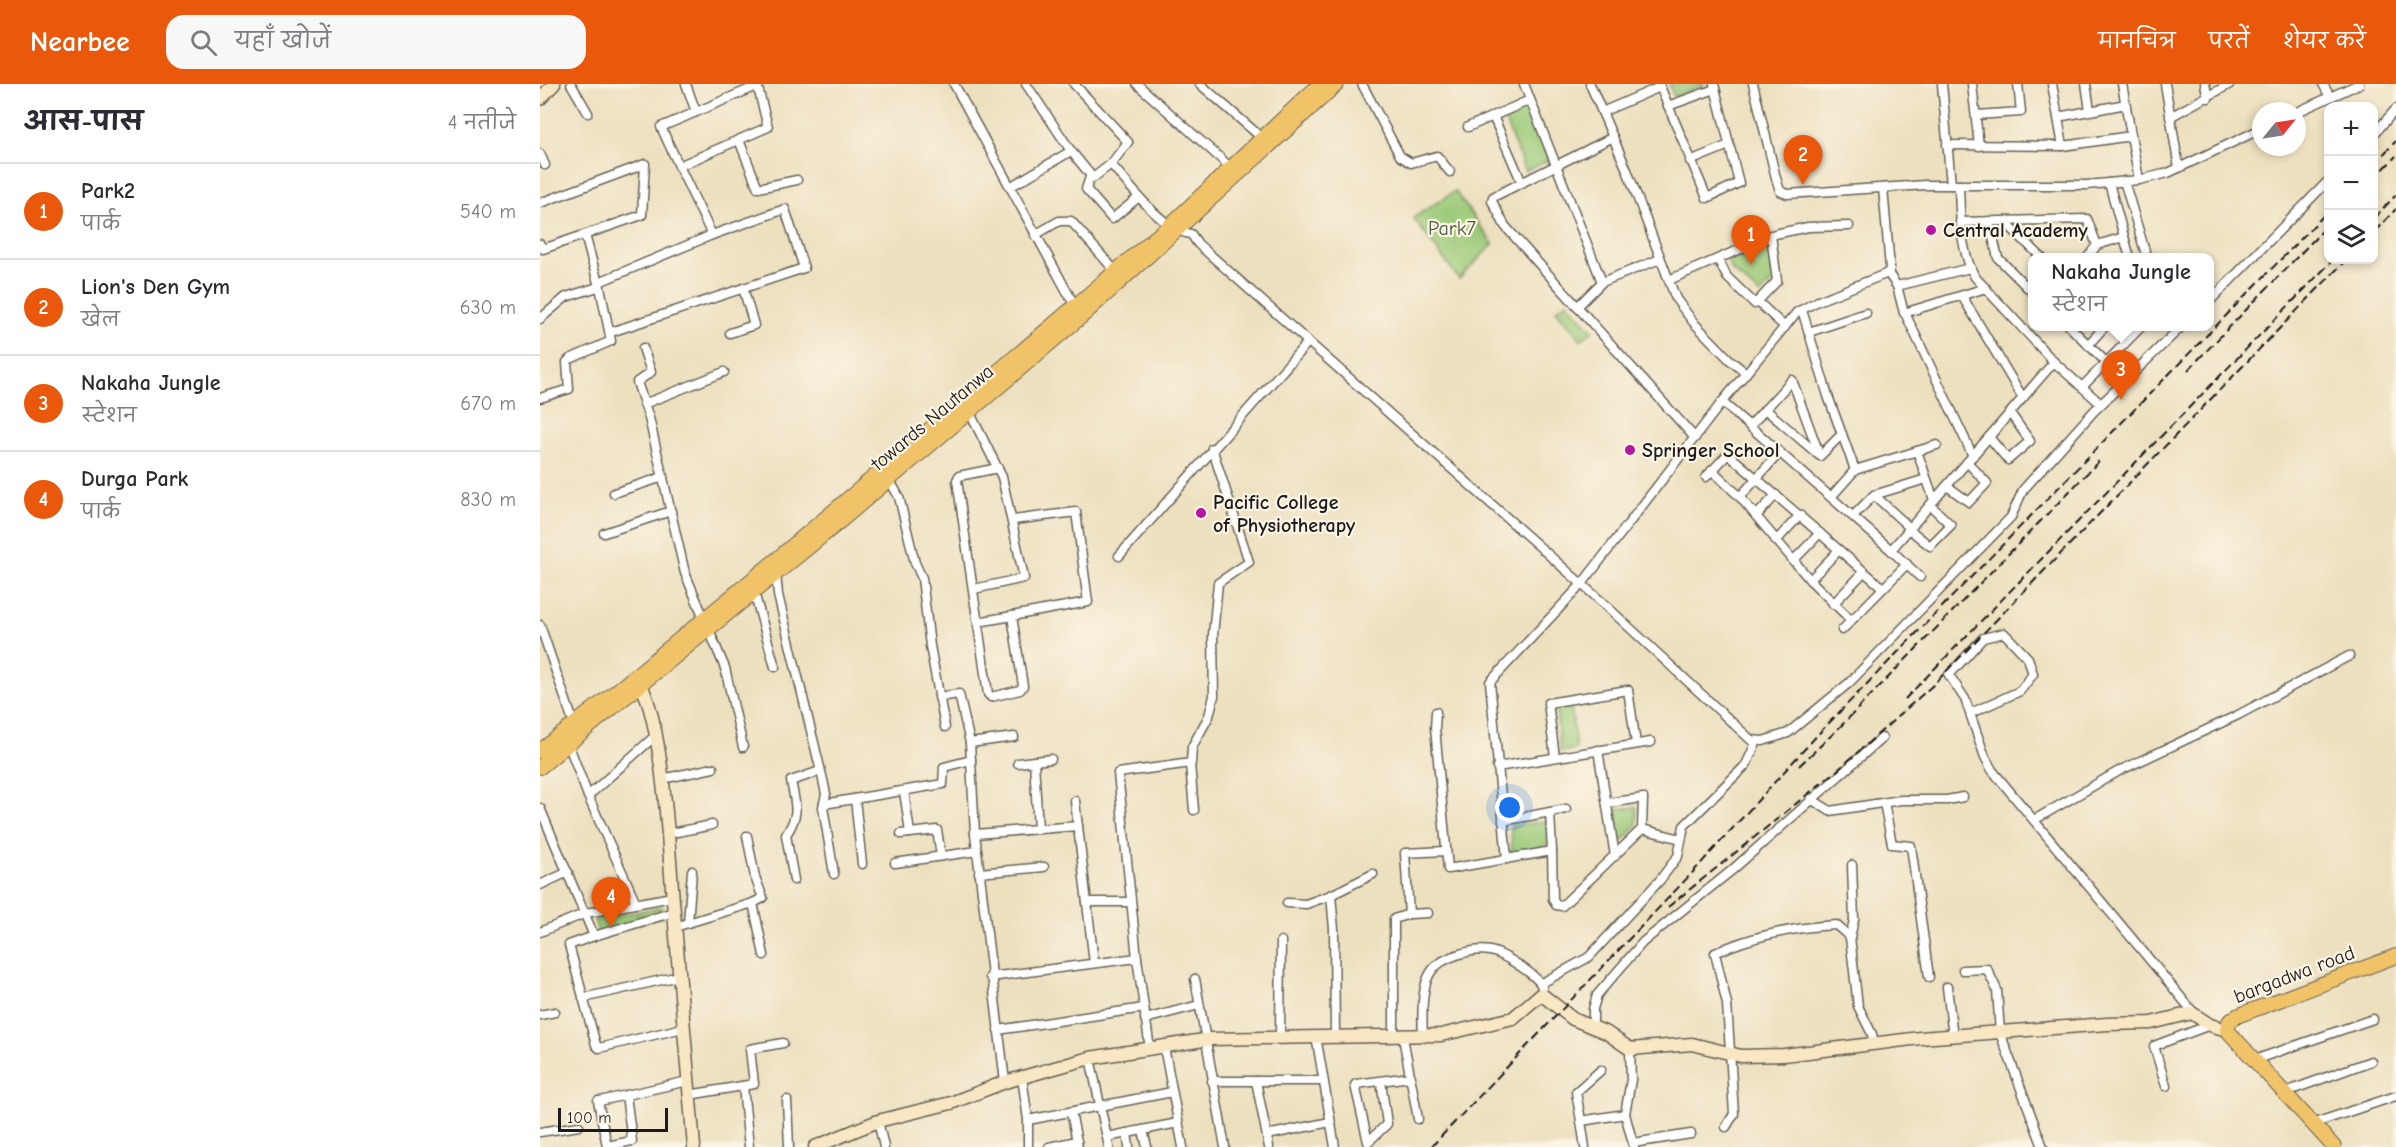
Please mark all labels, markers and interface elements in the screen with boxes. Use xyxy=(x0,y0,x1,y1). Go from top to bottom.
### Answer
search box xyxy=(166,15,586,69)
text: Nearbee xyxy=(30,26,130,58)
icon: search xyxy=(187,26,220,59)
text: यहाँ खोजें xyxy=(235,28,331,54)
text: मानचित्र xyxy=(2098,29,2175,53)
text: परतें xyxy=(2208,29,2250,53)
text: शेयर करें xyxy=(2283,29,2366,53)
north arrow xyxy=(2252,102,2306,156)
map controls xyxy=(2324,102,2378,264)
button: + xyxy=(2324,102,2378,156)
text: आस-पास xyxy=(24,107,143,137)
text: 4 नतीजे xyxy=(448,111,516,134)
pin: 2 xyxy=(1784,135,1822,185)
button: − xyxy=(2324,156,2378,210)
text: Park2 xyxy=(81,178,135,204)
text: 1 xyxy=(40,200,47,223)
text: 540 m xyxy=(460,200,516,223)
button: layers xyxy=(2324,210,2378,264)
text: पार्क xyxy=(81,212,120,235)
pin: 1 xyxy=(1732,216,1770,265)
park label: Park7 xyxy=(1428,217,1476,240)
place label: Central Academy xyxy=(1943,219,2088,242)
marker: Central Academy xyxy=(1924,223,1938,237)
popup xyxy=(2028,253,2214,331)
text: Nakaha Jungle xyxy=(2051,259,2191,285)
text: Lion's Den Gym xyxy=(81,274,230,300)
text: स्टेशन xyxy=(2051,293,2107,316)
text: 2 xyxy=(39,296,48,319)
text: 630 m xyxy=(460,296,516,319)
text: खेल xyxy=(81,308,120,331)
pin: 3 xyxy=(2102,350,2140,400)
street label: towards Nautanwa xyxy=(866,360,998,476)
text: Nakaha Jungle xyxy=(81,370,220,396)
text: 3 xyxy=(39,392,48,415)
text: 670 m xyxy=(460,392,516,415)
text: स्टेशन xyxy=(81,404,137,427)
place label: Springer School xyxy=(1642,439,1779,462)
marker: Springer School xyxy=(1623,443,1637,457)
text: Durga Park xyxy=(81,466,188,492)
text: 4 xyxy=(39,488,48,511)
text: 830 m xyxy=(460,488,516,511)
place label: Pacific College of Physiotherapy xyxy=(1213,491,1356,537)
text: पार्क xyxy=(81,500,120,523)
marker: Pacific College of Physiotherapy xyxy=(1194,506,1208,520)
your location xyxy=(1495,793,1524,822)
pin: 4 xyxy=(592,878,630,927)
street label: bargadwa road xyxy=(2230,941,2358,1008)
scale bar xyxy=(558,1105,668,1132)
text: 100 m xyxy=(567,1109,611,1127)

